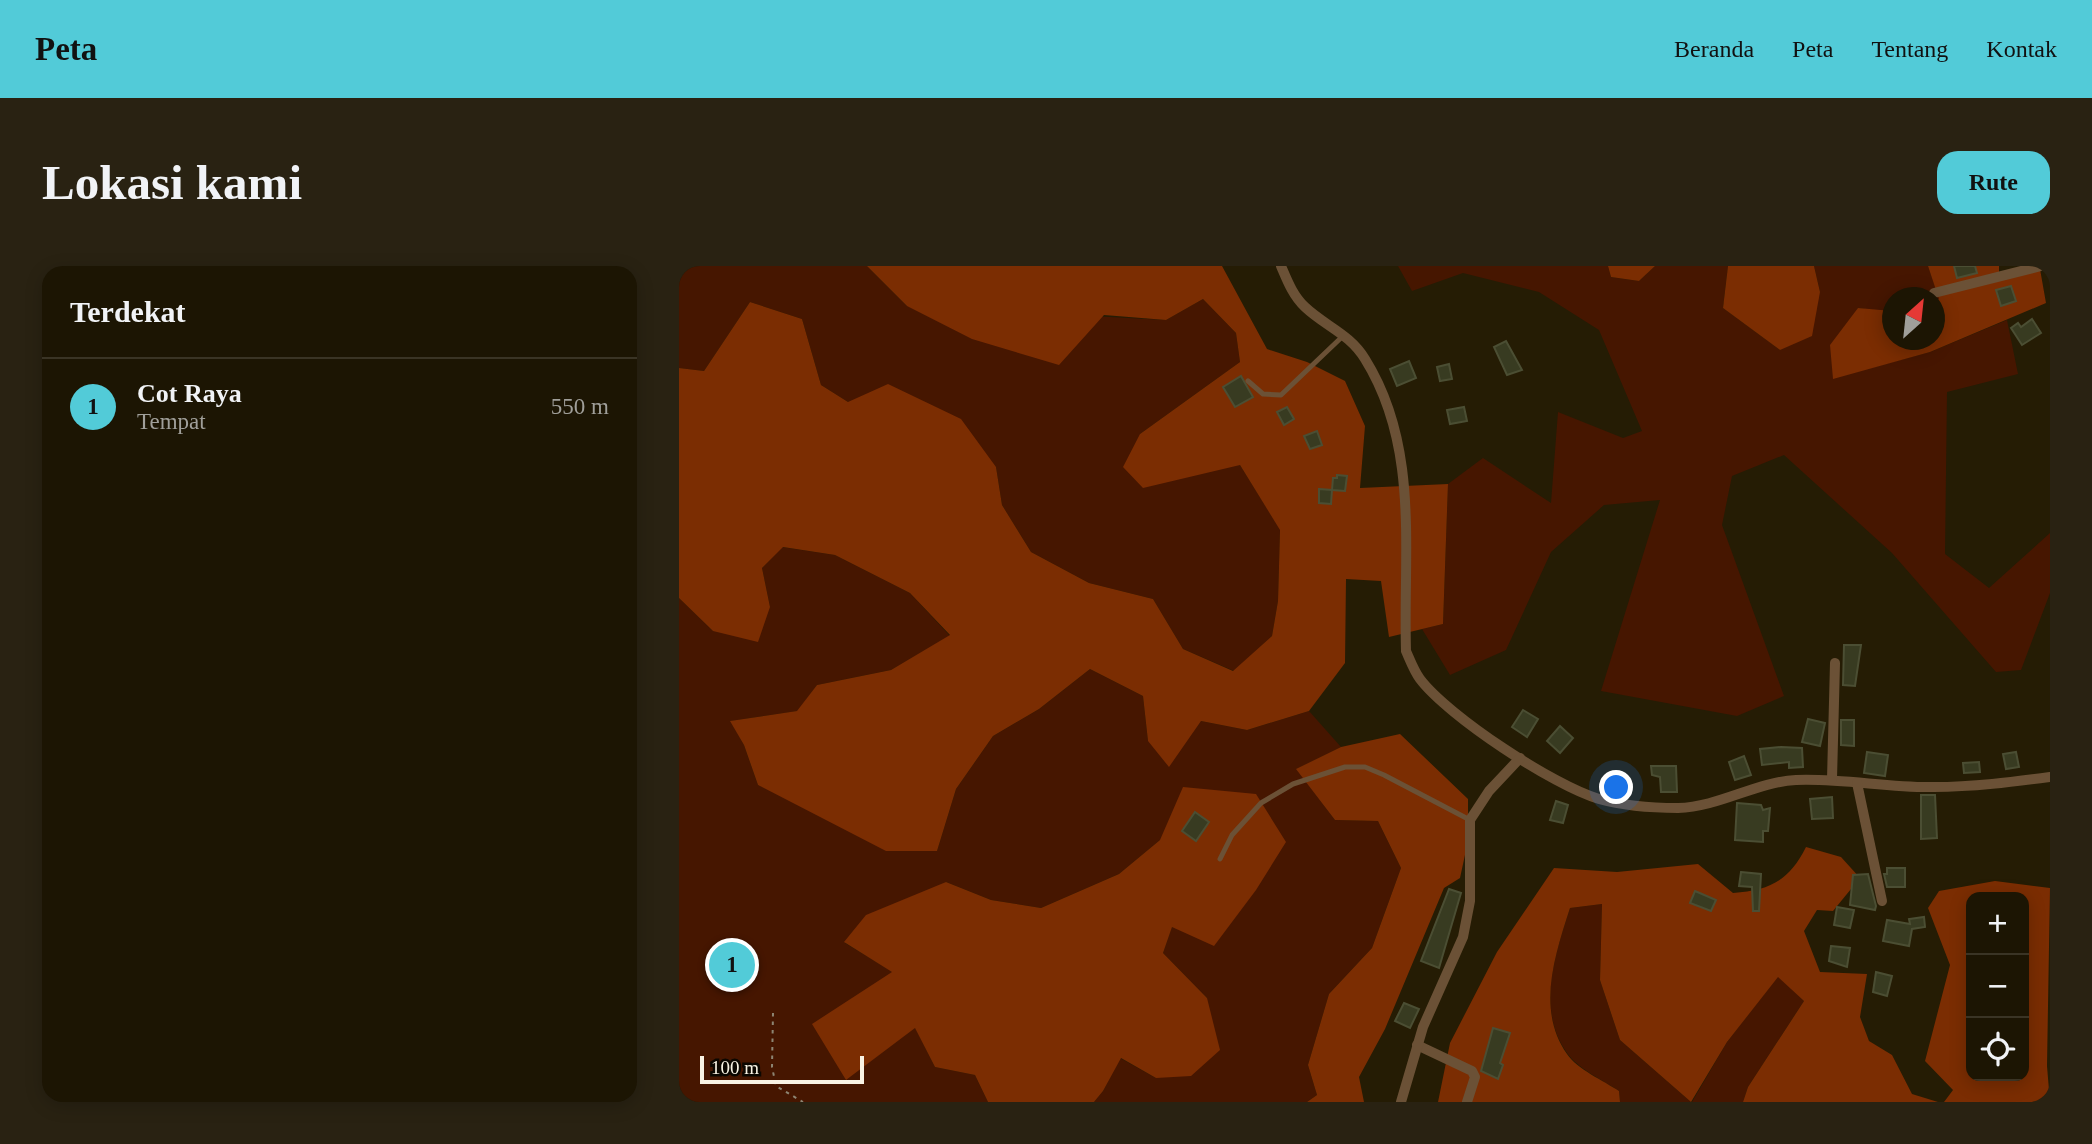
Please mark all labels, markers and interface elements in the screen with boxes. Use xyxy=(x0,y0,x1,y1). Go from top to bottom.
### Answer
text: Peta xyxy=(35,31,97,67)
text: Beranda xyxy=(1674,36,1754,62)
text: Peta xyxy=(1792,36,1833,62)
text: Tentang xyxy=(1871,36,1948,62)
text: Kontak xyxy=(1986,36,2057,62)
button: Rute xyxy=(1937,151,2050,214)
text: Lokasi kami xyxy=(42,155,302,210)
north arrow xyxy=(1882,287,1945,350)
text: Terdekat xyxy=(70,295,186,328)
text: Cot Raya xyxy=(137,379,242,408)
text: 1 xyxy=(87,394,99,419)
text: 550 m xyxy=(551,394,609,419)
text: Tempat xyxy=(137,409,206,434)
your location xyxy=(1599,770,1633,804)
map controls xyxy=(1966,892,2029,1081)
button: + xyxy=(1966,892,2029,955)
pin: 1 xyxy=(709,939,755,991)
button: − xyxy=(1966,955,2029,1018)
button: locate xyxy=(1966,1018,2029,1081)
scale bar xyxy=(700,1053,865,1085)
text: 100 m xyxy=(711,1057,759,1078)

